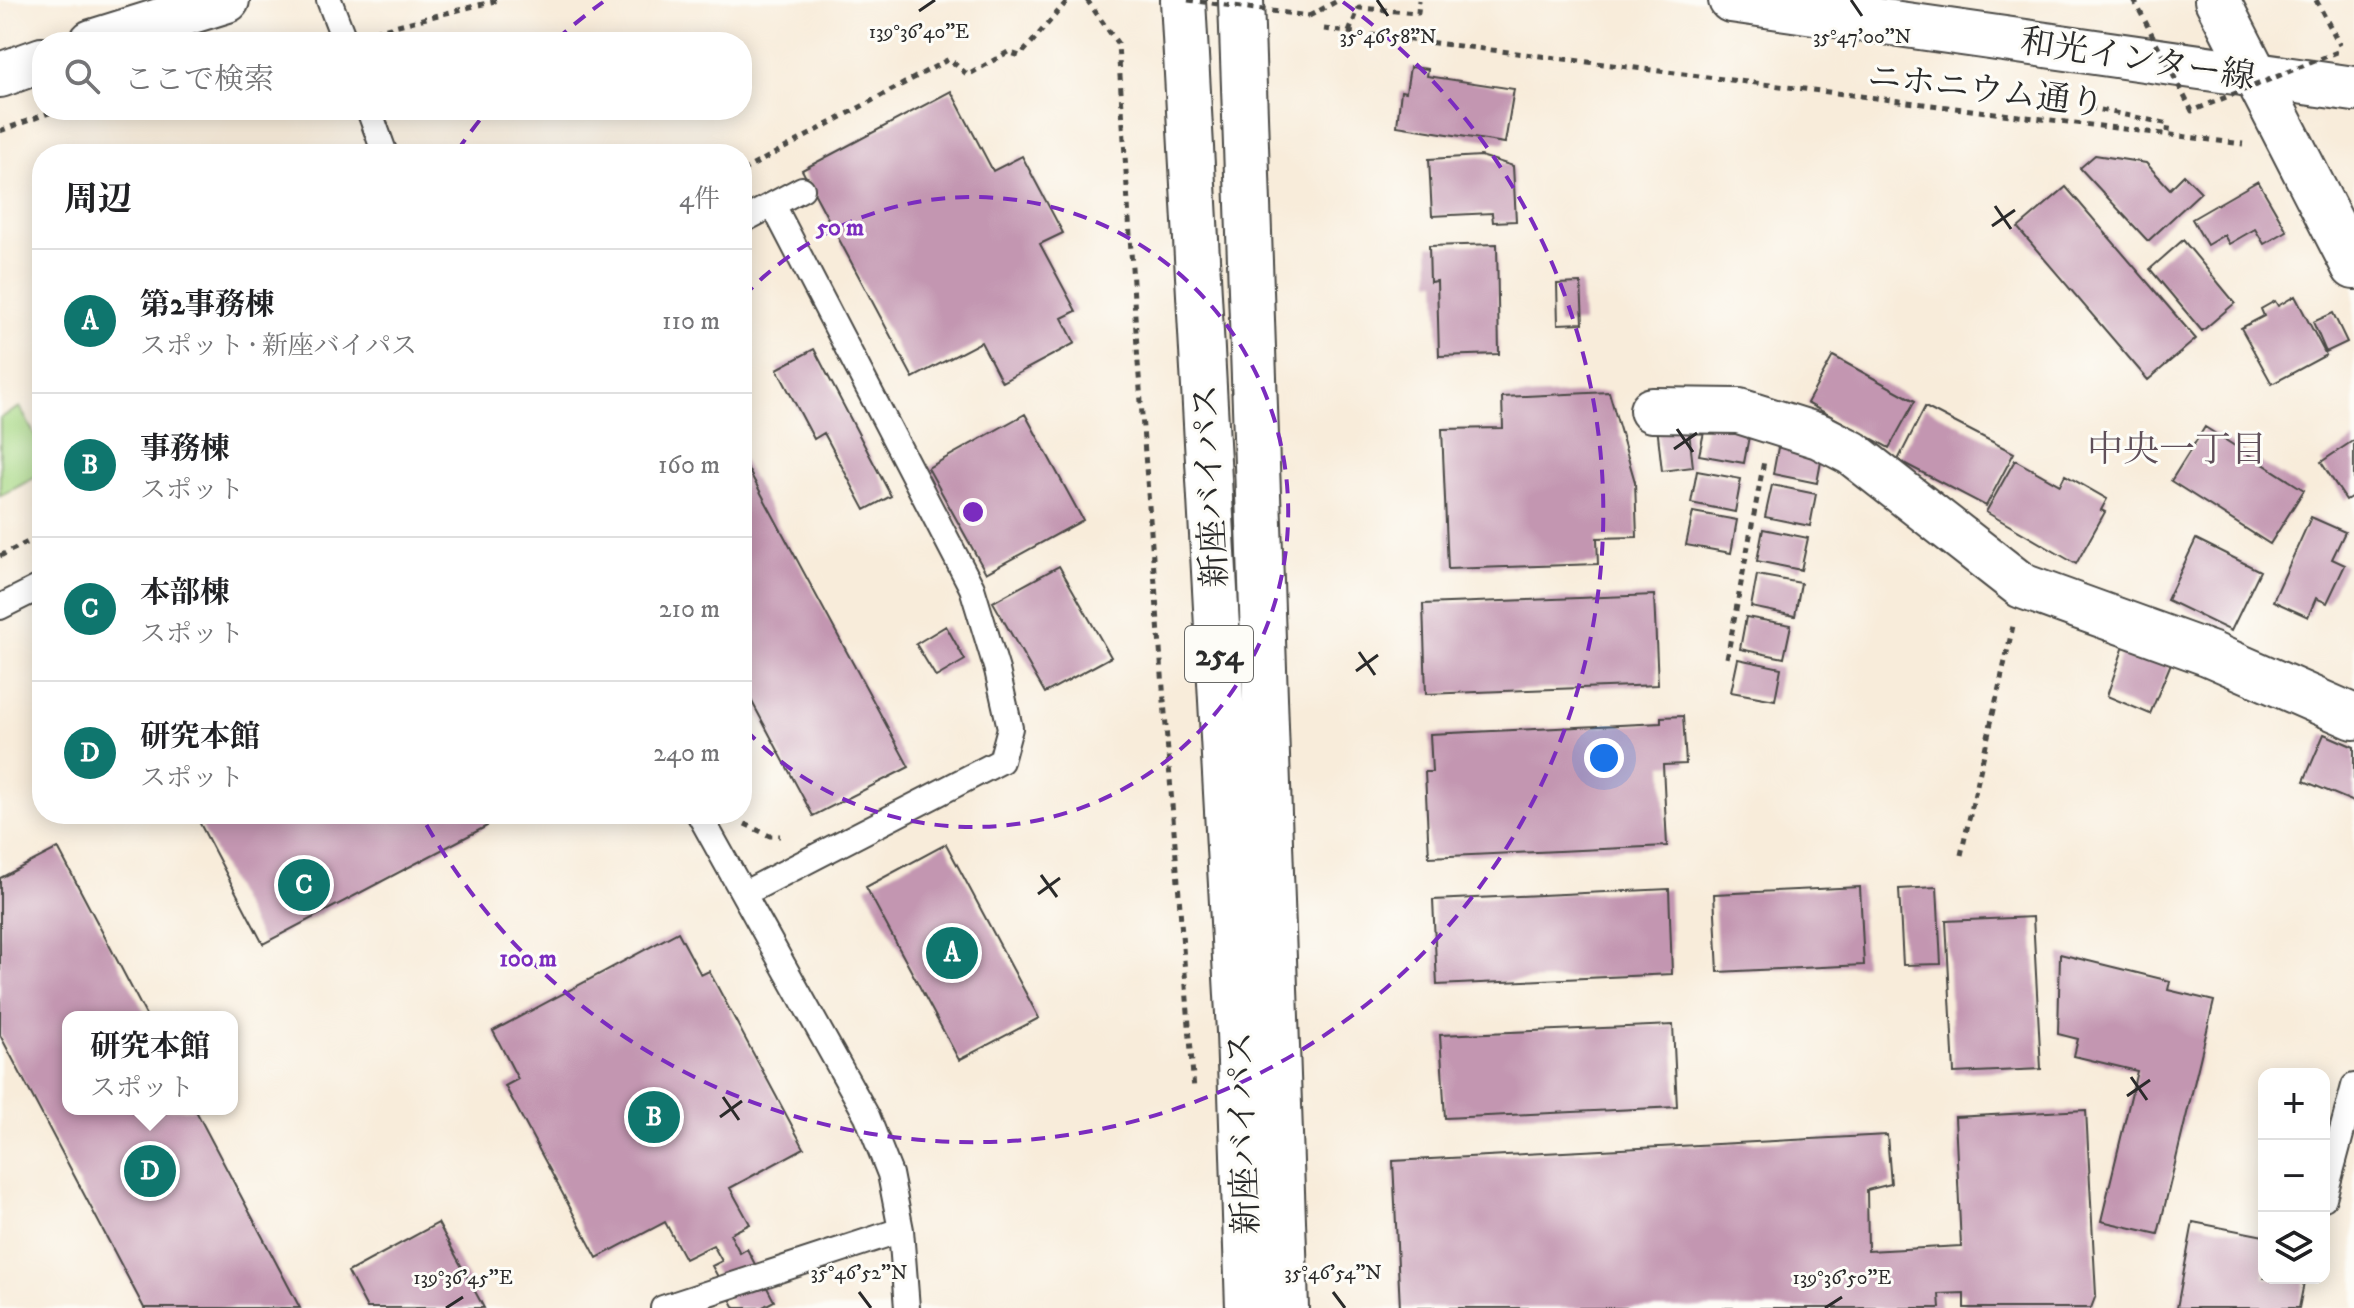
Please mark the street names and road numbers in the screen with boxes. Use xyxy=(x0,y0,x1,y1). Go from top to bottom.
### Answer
street label: 和光インター線 xyxy=(2018,21,2258,99)
street label: ニホニウム通り xyxy=(1865,56,2106,126)
street label: 新座バイパス xyxy=(1185,383,1237,589)
road number: 254 xyxy=(1185,626,1253,682)
street label: 新座バイパス xyxy=(1219,1031,1269,1235)

